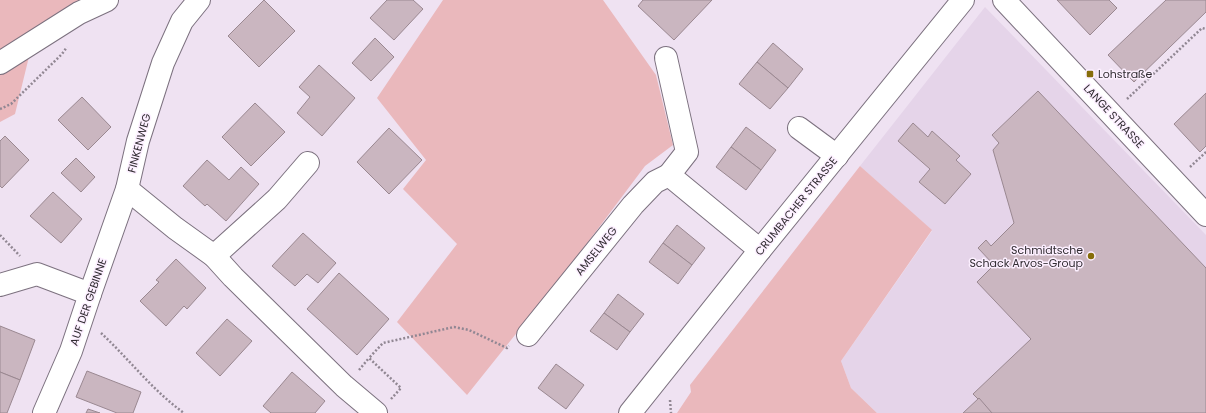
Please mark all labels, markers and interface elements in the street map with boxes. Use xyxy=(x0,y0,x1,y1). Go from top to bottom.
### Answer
place label: Lohstraße xyxy=(1098,66,1153,82)
marker: Lohstraße xyxy=(1085,69,1095,79)
street label: LANGE STRASSE xyxy=(1080,81,1148,151)
street label: FINKENWEG xyxy=(123,111,155,174)
street label: CRUMBACHER STRASSE xyxy=(751,153,841,259)
street label: AMSELWEG xyxy=(571,223,621,279)
place label: Schmidtsche Schack Arvos-Group xyxy=(969,242,1083,271)
marker: Schmidtsche Schack Arvos-Group xyxy=(1086,251,1096,261)
street label: AUF DER GEBINNE xyxy=(66,256,110,348)

